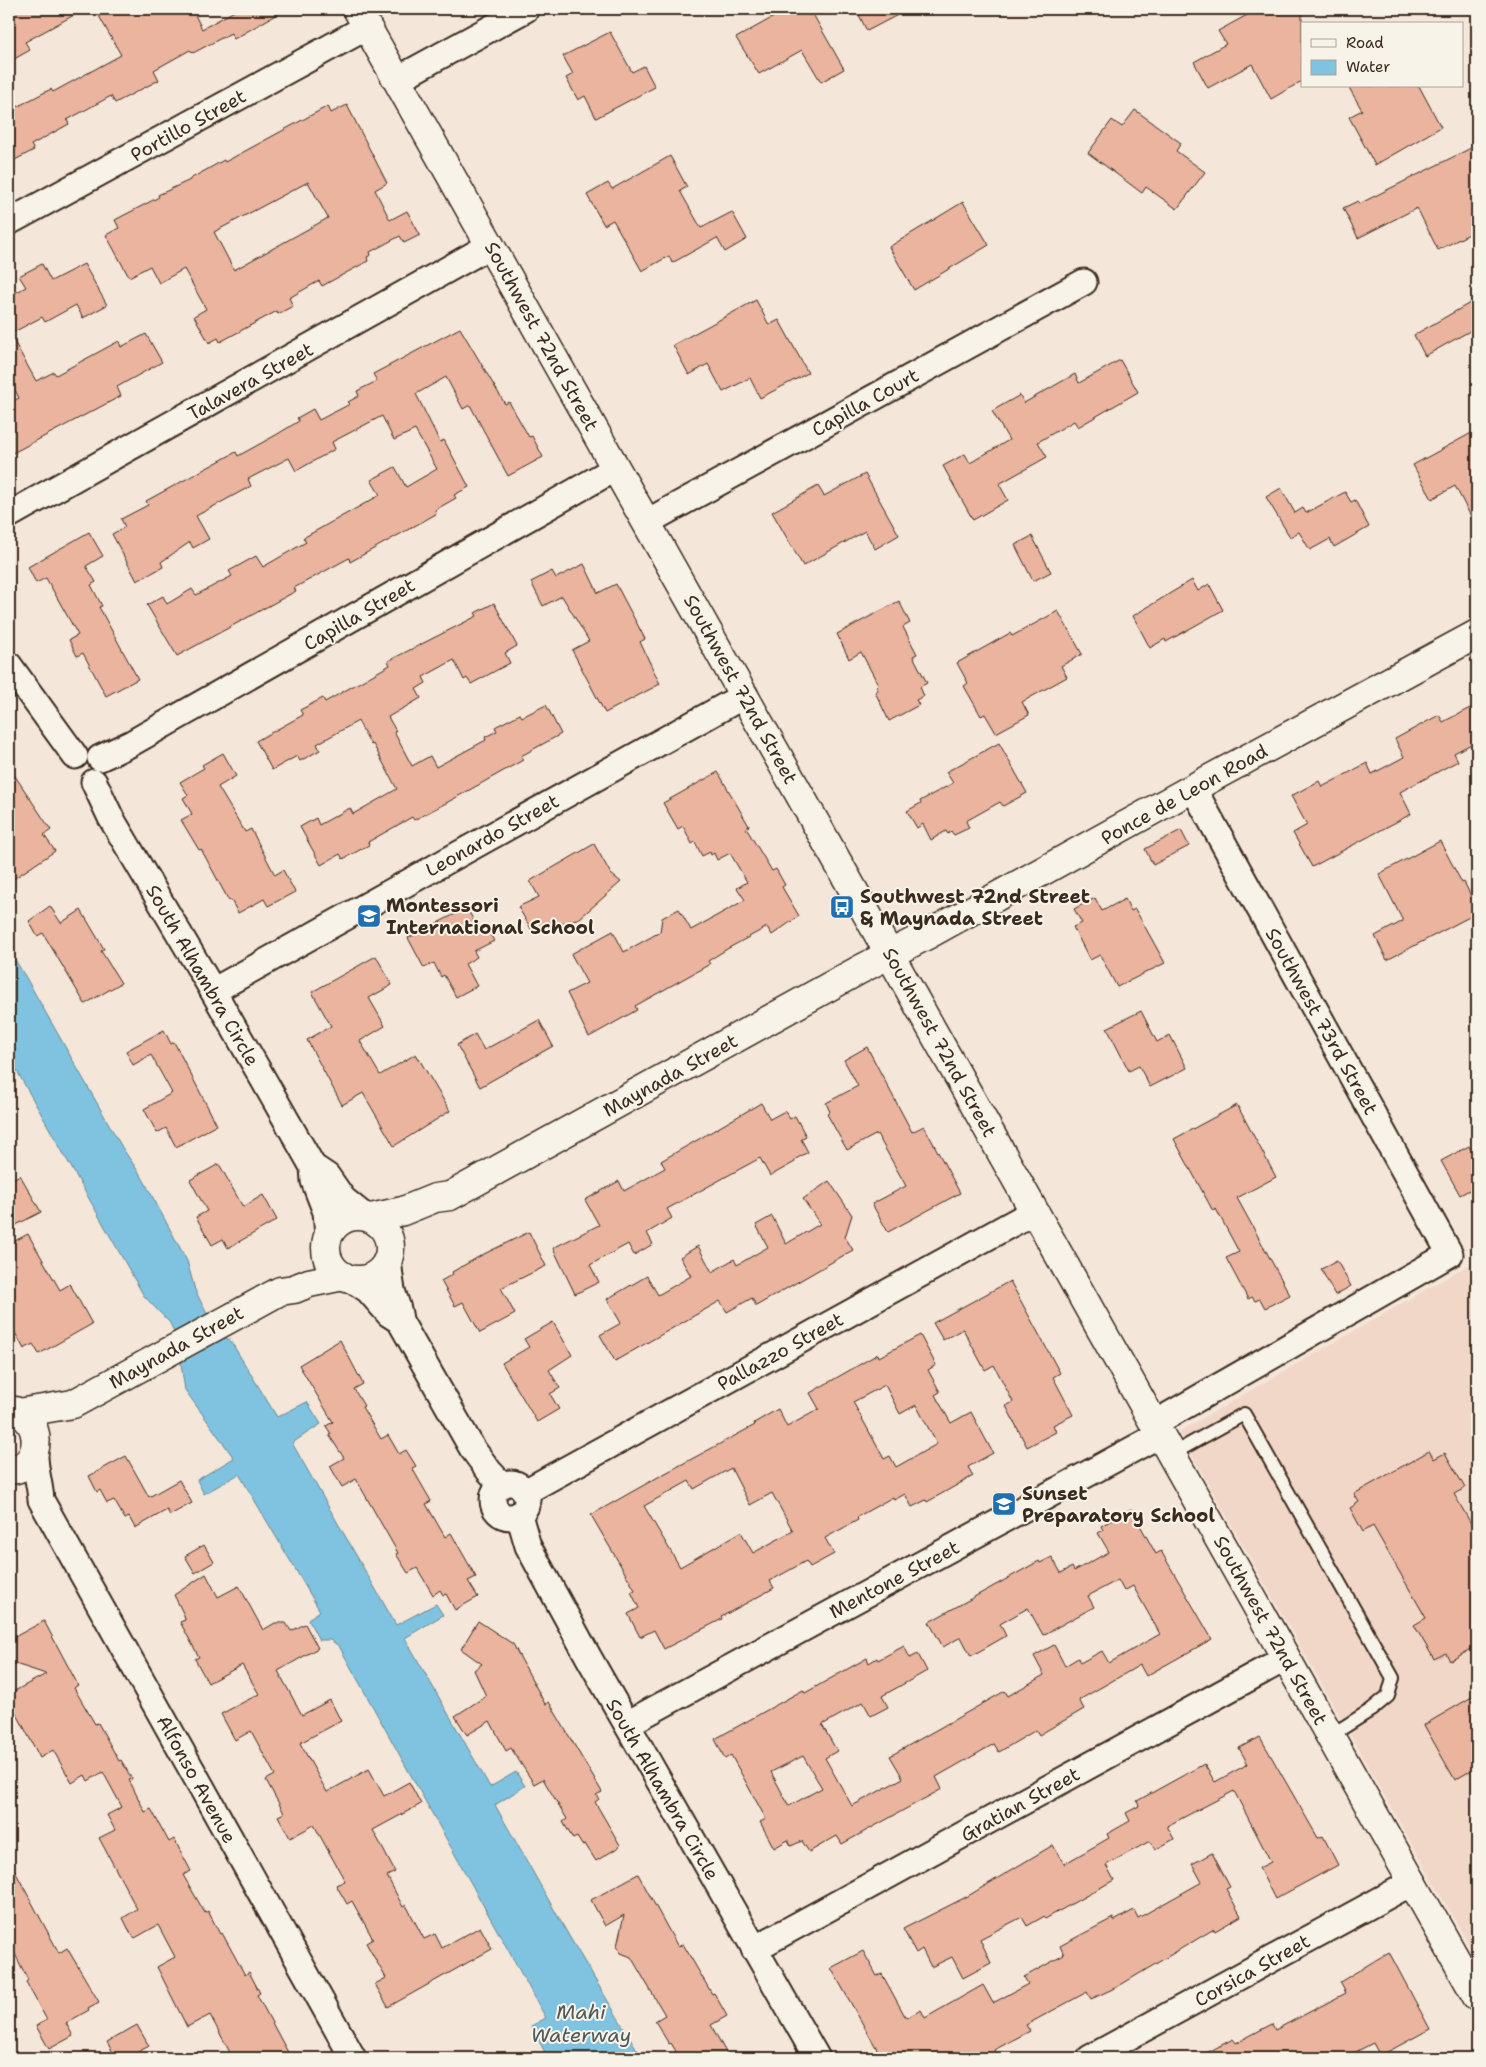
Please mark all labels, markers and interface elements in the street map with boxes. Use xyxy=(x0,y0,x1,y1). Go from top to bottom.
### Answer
legend xyxy=(1301,22,1464,88)
text: Road xyxy=(1346,33,1384,53)
text: Water xyxy=(1346,57,1390,77)
street label: Portillo Street xyxy=(126,83,250,167)
street label: Southwest 72nd Street xyxy=(479,237,604,435)
street label: Talavera Street xyxy=(183,337,318,426)
street label: Capilla Court xyxy=(807,363,923,442)
street label: Capilla Street xyxy=(299,572,419,656)
street label: Southwest 72nd Street xyxy=(678,590,803,788)
street label: Ponce de Leon Road xyxy=(1096,738,1272,851)
street label: Leonardo Street xyxy=(421,788,563,882)
street label: South Alhambra Circle xyxy=(140,880,265,1070)
place label: Southwest 72nd Street & Maynada Street xyxy=(860,884,1090,931)
place label: Montessori International School xyxy=(386,893,595,940)
bus stop icon: Southwest 72nd Street & Maynada Street xyxy=(829,894,855,920)
school or university icon: Montessori International School xyxy=(356,903,382,929)
street label: Southwest 73rd Street xyxy=(1260,923,1383,1119)
street label: Southwest 72nd Street xyxy=(877,943,1002,1141)
street label: Maynada Street xyxy=(599,1028,742,1123)
street label: Maynada Street xyxy=(105,1300,248,1395)
street label: Pallazzo Street xyxy=(713,1306,848,1396)
place label: Sunset Preparatory School xyxy=(1022,1481,1215,1528)
school or university icon: Sunset Preparatory School xyxy=(991,1491,1017,1517)
street label: Southwest 72nd Street xyxy=(1208,1531,1333,1729)
street label: Mentone Street xyxy=(825,1535,964,1624)
street label: South Alhambra Circle xyxy=(600,1694,725,1884)
street label: Alfonso Avenue xyxy=(151,1711,242,1848)
street label: Gratian Street xyxy=(956,1761,1084,1847)
street label: Corsica Street xyxy=(1190,1928,1314,2012)
water label: Mahi Waterway xyxy=(531,1999,631,2048)

